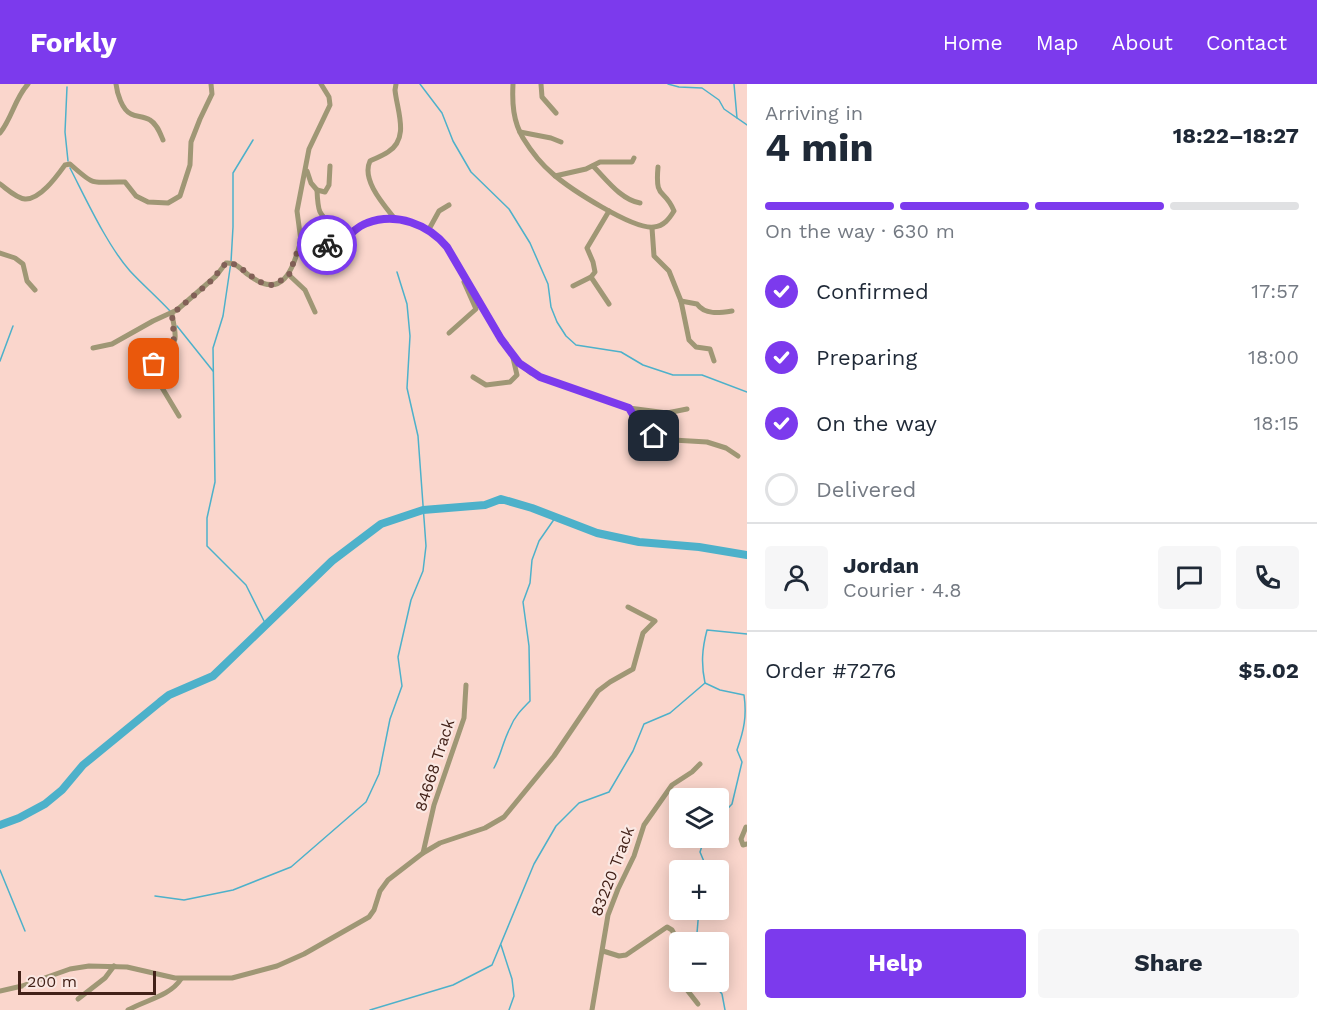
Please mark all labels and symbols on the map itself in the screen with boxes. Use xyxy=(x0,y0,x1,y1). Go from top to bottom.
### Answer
courier xyxy=(297,215,357,275)
pin xyxy=(128,338,179,389)
pin xyxy=(628,410,679,461)
street label: 84668 Track xyxy=(411,717,458,814)
street label: 83220 Track xyxy=(587,824,638,919)
scale bar xyxy=(18,968,156,996)

